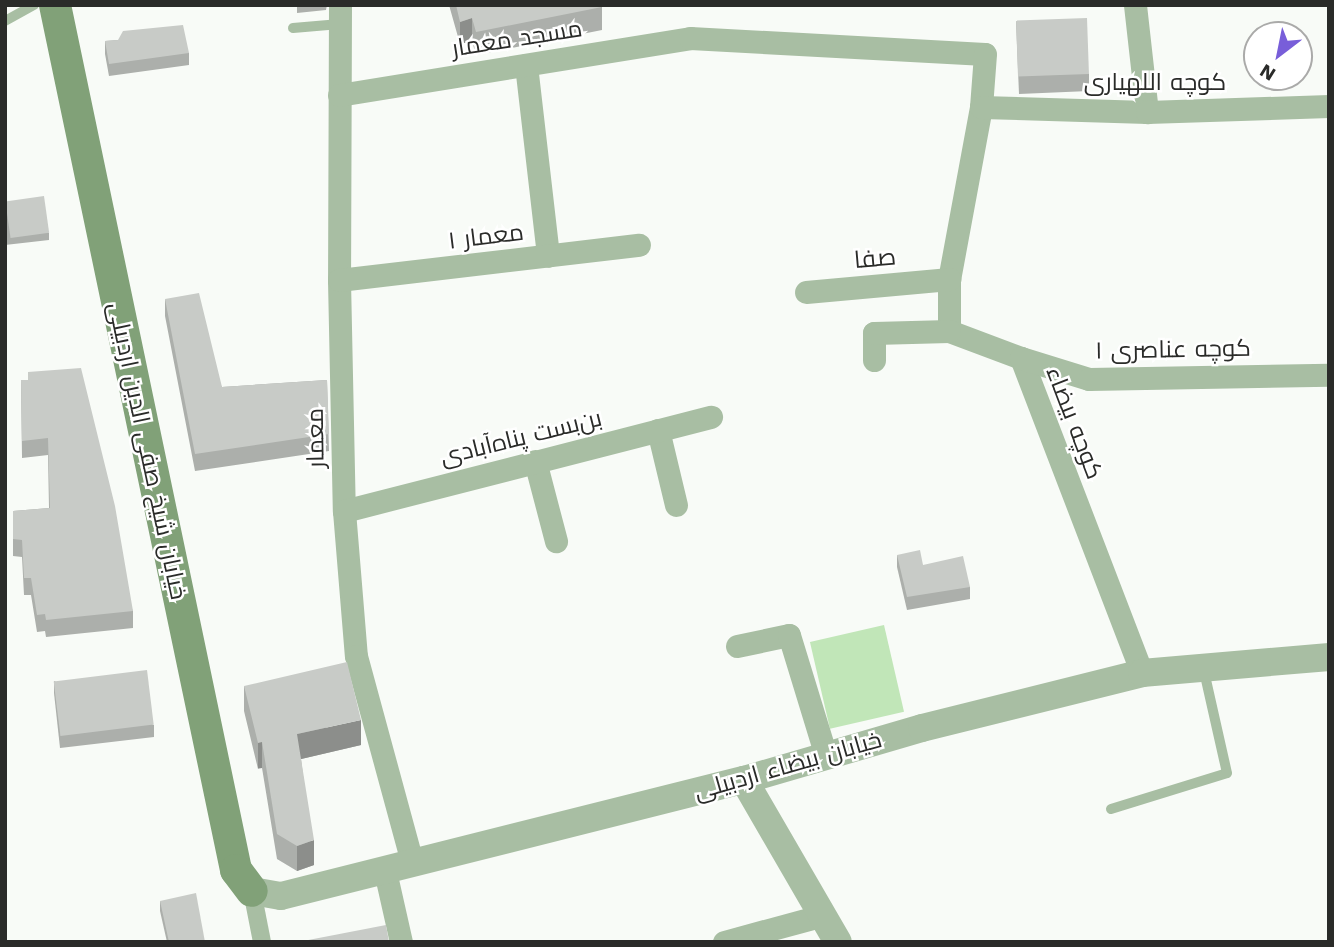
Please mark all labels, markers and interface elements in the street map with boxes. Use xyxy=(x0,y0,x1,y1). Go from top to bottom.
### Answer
street label: مسجد معمار xyxy=(450,14,584,64)
north arrow xyxy=(1243,21,1313,91)
text: N xyxy=(1256,59,1280,86)
street label: کوچه اللهیاری xyxy=(1084,69,1226,97)
street label: معمار ۱ xyxy=(447,218,525,256)
street label: صفا xyxy=(853,243,897,275)
street label: خیابان شیخ صفی الدین اردبیلی xyxy=(101,300,193,602)
street label: کوچه عناصری ۱ xyxy=(1095,334,1251,366)
street label: کوچه بیضاء xyxy=(1039,363,1109,483)
street label: بن‌بست پناه‌آبادی xyxy=(437,404,605,472)
street label: معمار xyxy=(301,408,331,468)
street label: خیابان بیضاء اردبیلی xyxy=(691,725,885,807)

